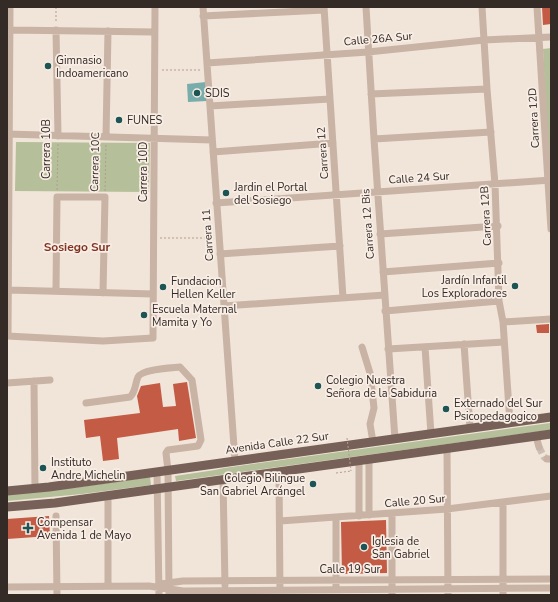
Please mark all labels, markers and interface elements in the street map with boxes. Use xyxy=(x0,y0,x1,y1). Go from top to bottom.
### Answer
street label: Calle 26A Sur xyxy=(343,29,413,49)
place label: Gimnasio Indoamericano xyxy=(56,53,128,81)
marker: Gimnasio Indoamericano xyxy=(43,61,53,71)
place label: SDIS xyxy=(205,86,230,101)
street label: Carrera 12D xyxy=(525,87,543,149)
marker: SDIS xyxy=(192,88,202,98)
place label: FUNES xyxy=(127,113,162,128)
marker: FUNES xyxy=(114,115,124,125)
street label: Carrera 10B xyxy=(39,119,54,179)
street label: Carrera 12 xyxy=(314,126,332,180)
street label: Carrera 10C xyxy=(87,132,103,192)
street label: Carrera 10D xyxy=(136,142,151,202)
street label: Calle 24 Sur xyxy=(388,168,450,188)
place label: Jardin el Portal del Sosiego xyxy=(233,180,308,208)
street label: Carrera 12B xyxy=(477,186,495,246)
marker: Jardin el Portal del Sosiego xyxy=(221,188,231,198)
street label: Carrera 12 Bis xyxy=(358,188,378,260)
street label: Carrera 11 xyxy=(199,208,217,262)
district label: Sosiego Sur xyxy=(44,239,111,255)
place label: Jardín Infantil Los Exploradores xyxy=(422,273,508,301)
place label: Fundacion Hellen Keller xyxy=(171,274,236,302)
marker: Jardín Infantil Los Exploradores xyxy=(510,281,520,291)
marker: Fundacion Hellen Keller xyxy=(158,282,168,292)
place label: Escuela Maternal Mamita y Yo xyxy=(152,302,238,330)
marker: Escuela Maternal Mamita y Yo xyxy=(139,310,149,320)
place label: Colegio Nuestra Señora de la Sabiduria xyxy=(326,373,437,401)
marker: Colegio Nuestra Señora de la Sabiduria xyxy=(313,381,323,391)
place label: Externado del Sur Psicopedagogico xyxy=(454,396,542,424)
marker: Externado del Sur Psicopedagogico xyxy=(441,404,451,414)
street label: Avenida Calle 22 Sur xyxy=(224,428,330,458)
place label: Instituto Andre Michelin xyxy=(51,455,125,483)
marker: Instituto Andre Michelin xyxy=(38,463,48,473)
place label: Colegio Bilingue San Gabriel Arcángel xyxy=(200,471,306,499)
marker: Colegio Bilingue San Gabriel Arcángel xyxy=(308,479,318,489)
street label: Calle 20 Sur xyxy=(384,491,446,511)
place label: Compensar Avenida 1 de Mayo xyxy=(37,515,131,543)
marker: Compensar Avenida 1 de Mayo xyxy=(22,522,34,534)
place label: Iglesia de San Gabriel xyxy=(372,534,430,562)
marker: Iglesia de San Gabriel xyxy=(359,542,369,552)
street label: Calle 19 Sur xyxy=(319,562,381,577)

